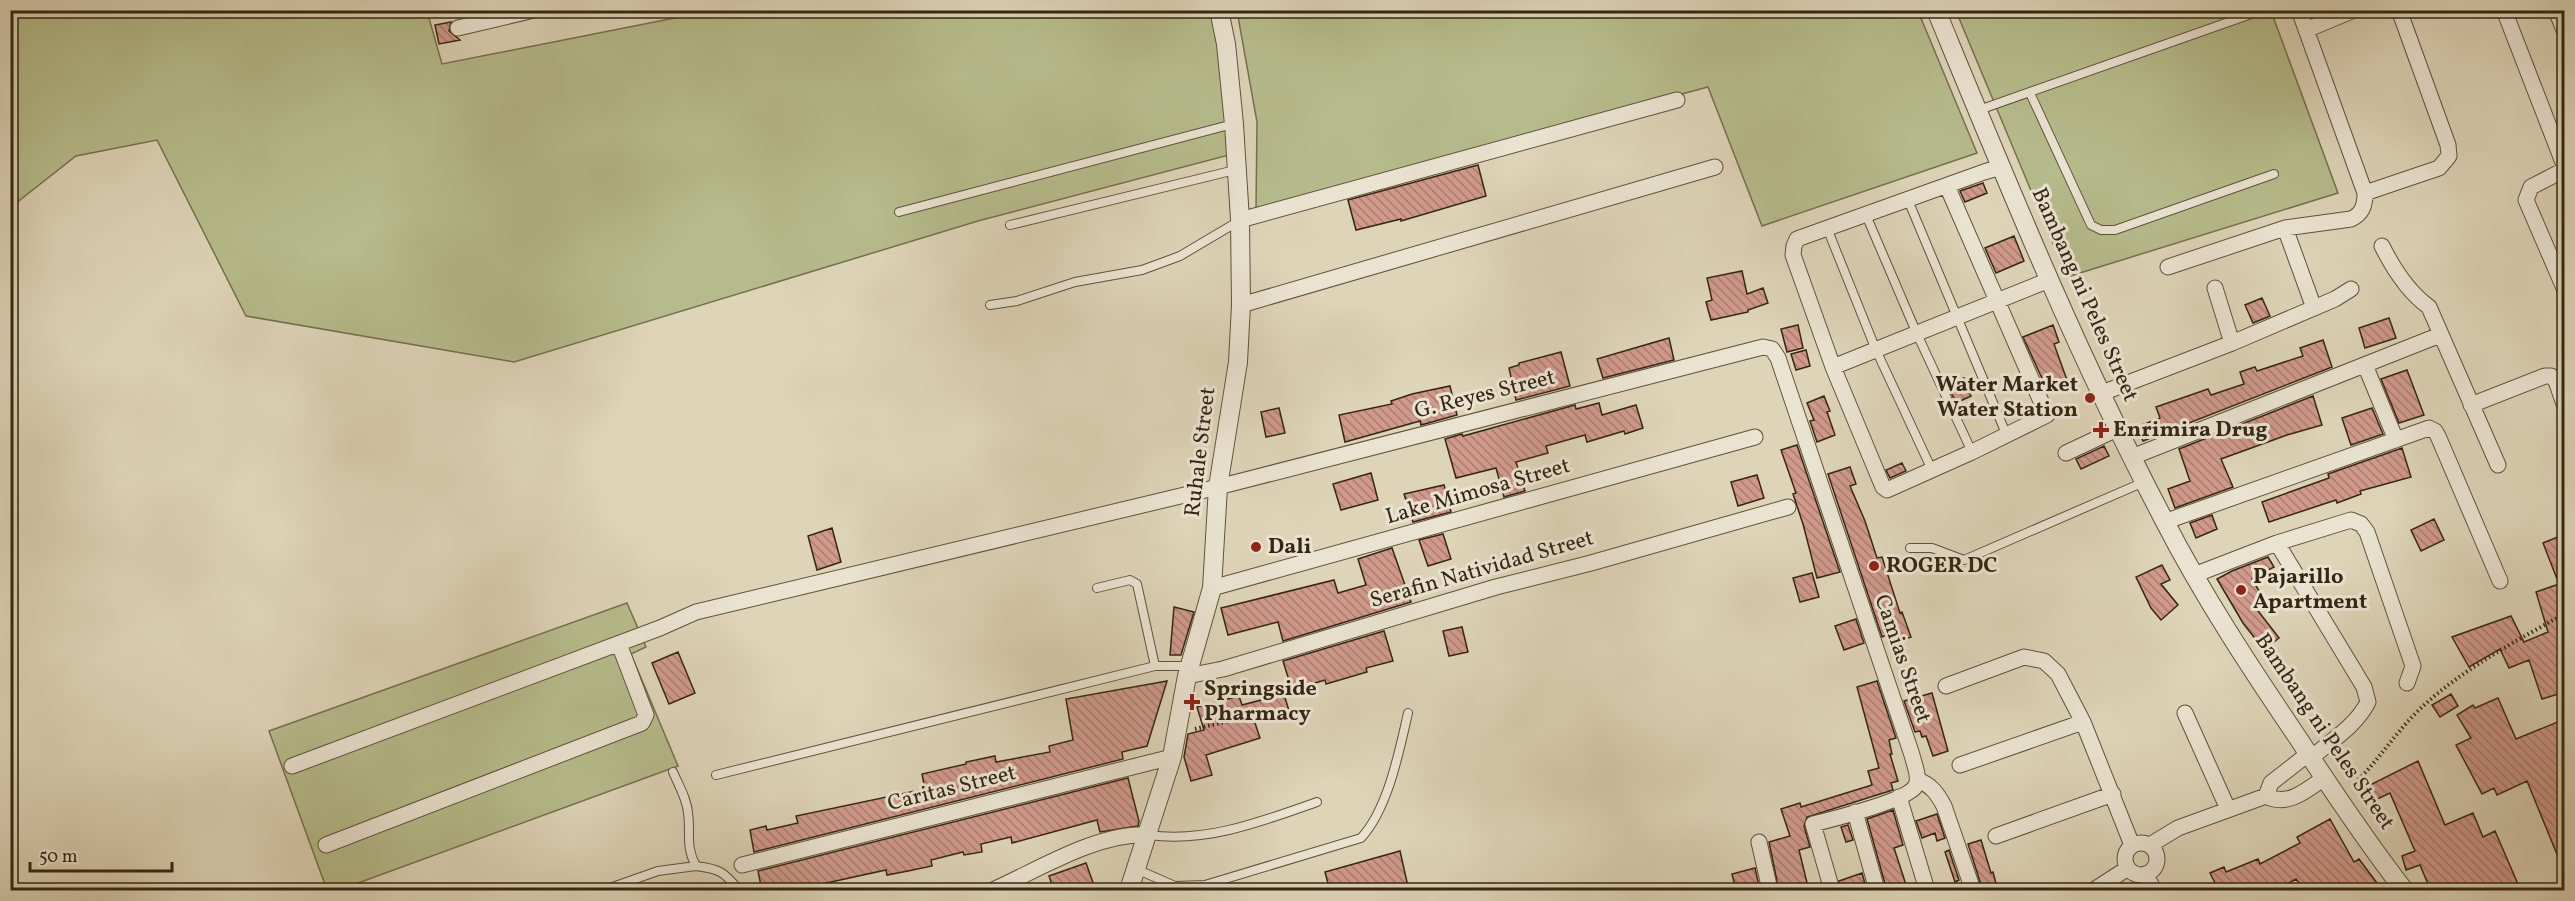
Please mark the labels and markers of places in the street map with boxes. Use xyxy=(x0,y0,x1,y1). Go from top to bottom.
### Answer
place label: Water Market Water Station xyxy=(1936,370,2078,426)
marker: Water Market Water Station xyxy=(2083,391,2097,405)
place label: Enrimira Drug xyxy=(2113,415,2268,446)
marker: Enrimira Drug xyxy=(2094,423,2108,437)
place label: Dali xyxy=(1268,532,1312,563)
marker: Dali xyxy=(1249,540,1263,554)
place label: ROGER DC xyxy=(1886,551,1998,582)
marker: ROGER DC xyxy=(1867,559,1881,573)
place label: Pajarillo Apartment xyxy=(2253,562,2367,618)
marker: Pajarillo Apartment xyxy=(2234,583,2248,597)
place label: Springside Pharmacy xyxy=(1204,674,1317,730)
marker: Springside Pharmacy xyxy=(1185,695,1199,709)

